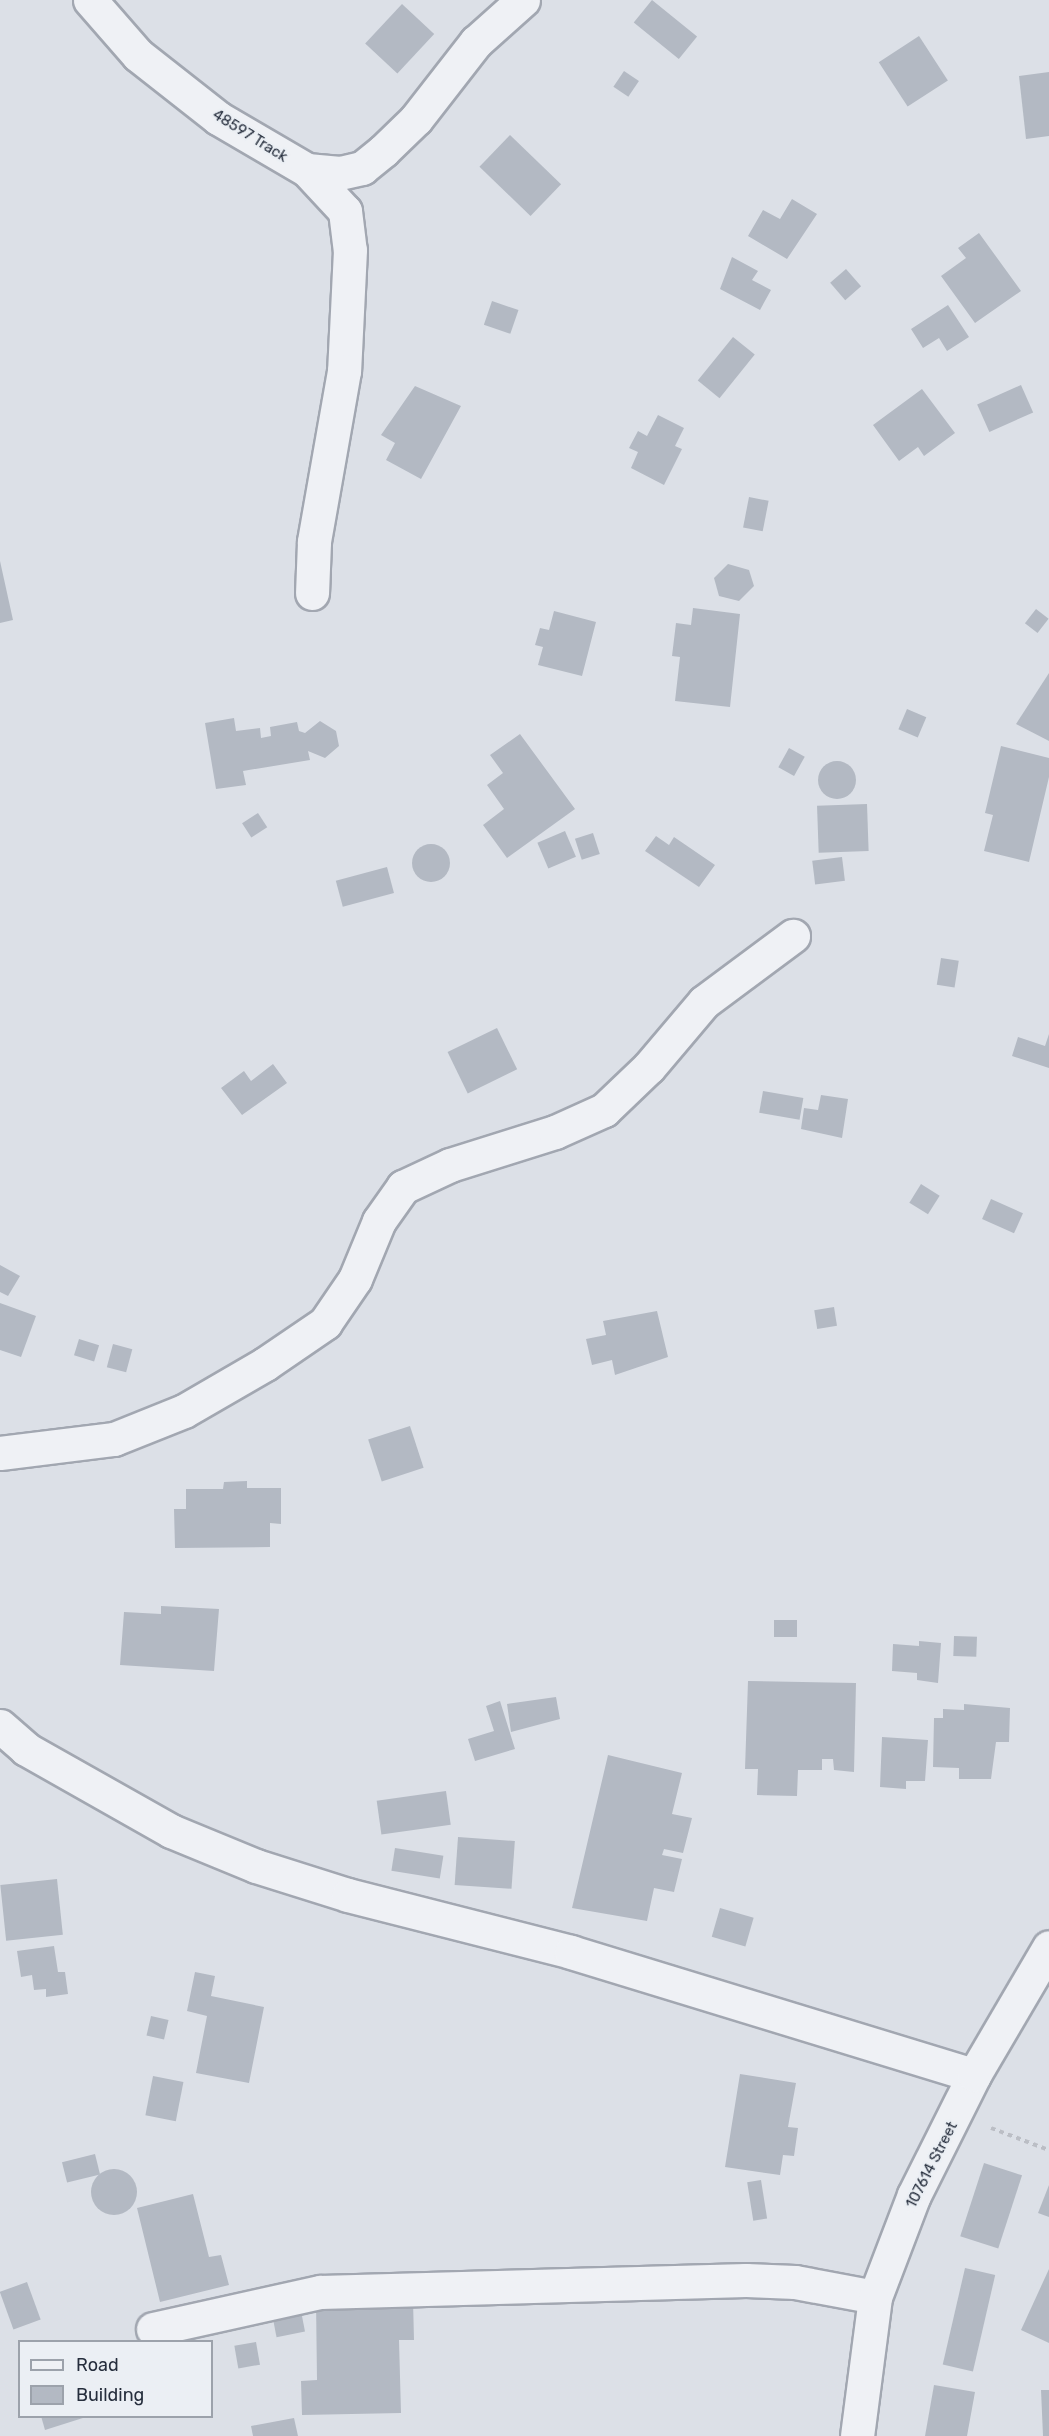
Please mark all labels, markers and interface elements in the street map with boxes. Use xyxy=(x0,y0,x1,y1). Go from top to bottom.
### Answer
street label: 48597 Track xyxy=(209,106,291,166)
street label: 107614 Street xyxy=(902,2119,962,2211)
legend xyxy=(18,2340,213,2418)
text: Road xyxy=(76,2354,119,2376)
text: Building xyxy=(76,2384,144,2406)

